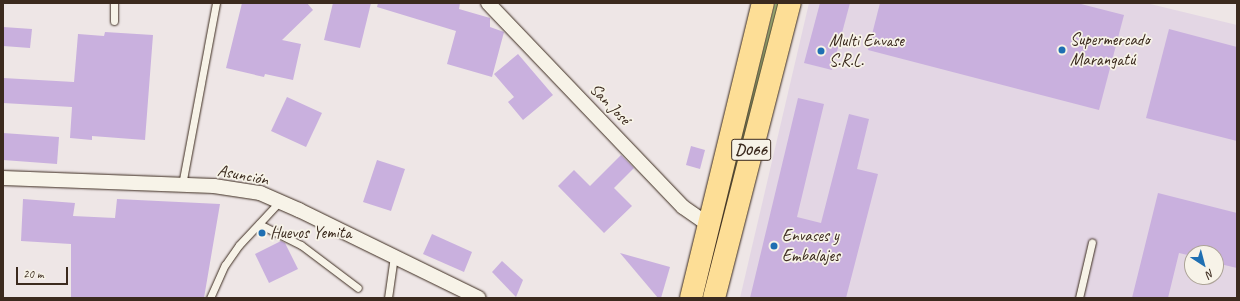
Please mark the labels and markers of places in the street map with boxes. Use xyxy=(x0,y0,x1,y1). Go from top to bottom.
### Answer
place label: Supermercado Marangatú xyxy=(1070,30,1150,70)
place label: Multi Envase S.R.L. xyxy=(829,31,904,71)
marker: Supermercado Marangatú xyxy=(1057,45,1067,55)
marker: Multi Envase S.R.L. xyxy=(816,46,826,56)
place label: Huevos Yemita xyxy=(270,223,351,243)
place label: Envases y Embalajes xyxy=(782,226,840,266)
marker: Huevos Yemita xyxy=(257,228,267,238)
marker: Envases y Embalajes xyxy=(769,241,779,251)

